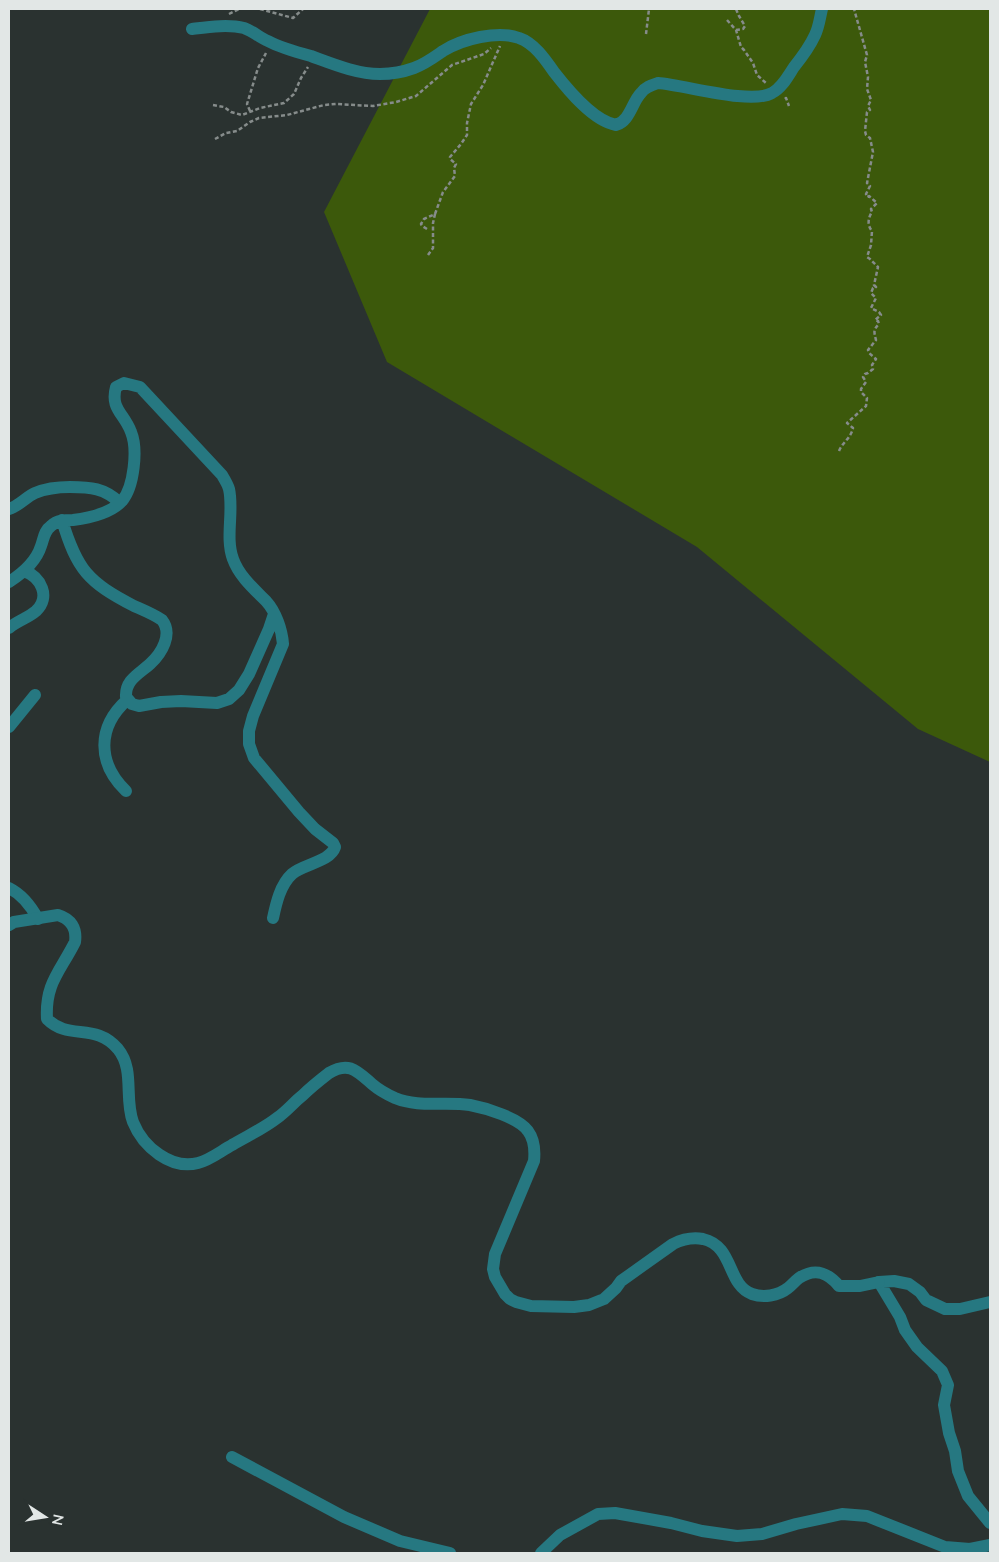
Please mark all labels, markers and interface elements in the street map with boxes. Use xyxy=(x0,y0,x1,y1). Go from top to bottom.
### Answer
north arrow xyxy=(20,1492,70,1542)
text: N xyxy=(49,1513,68,1527)

